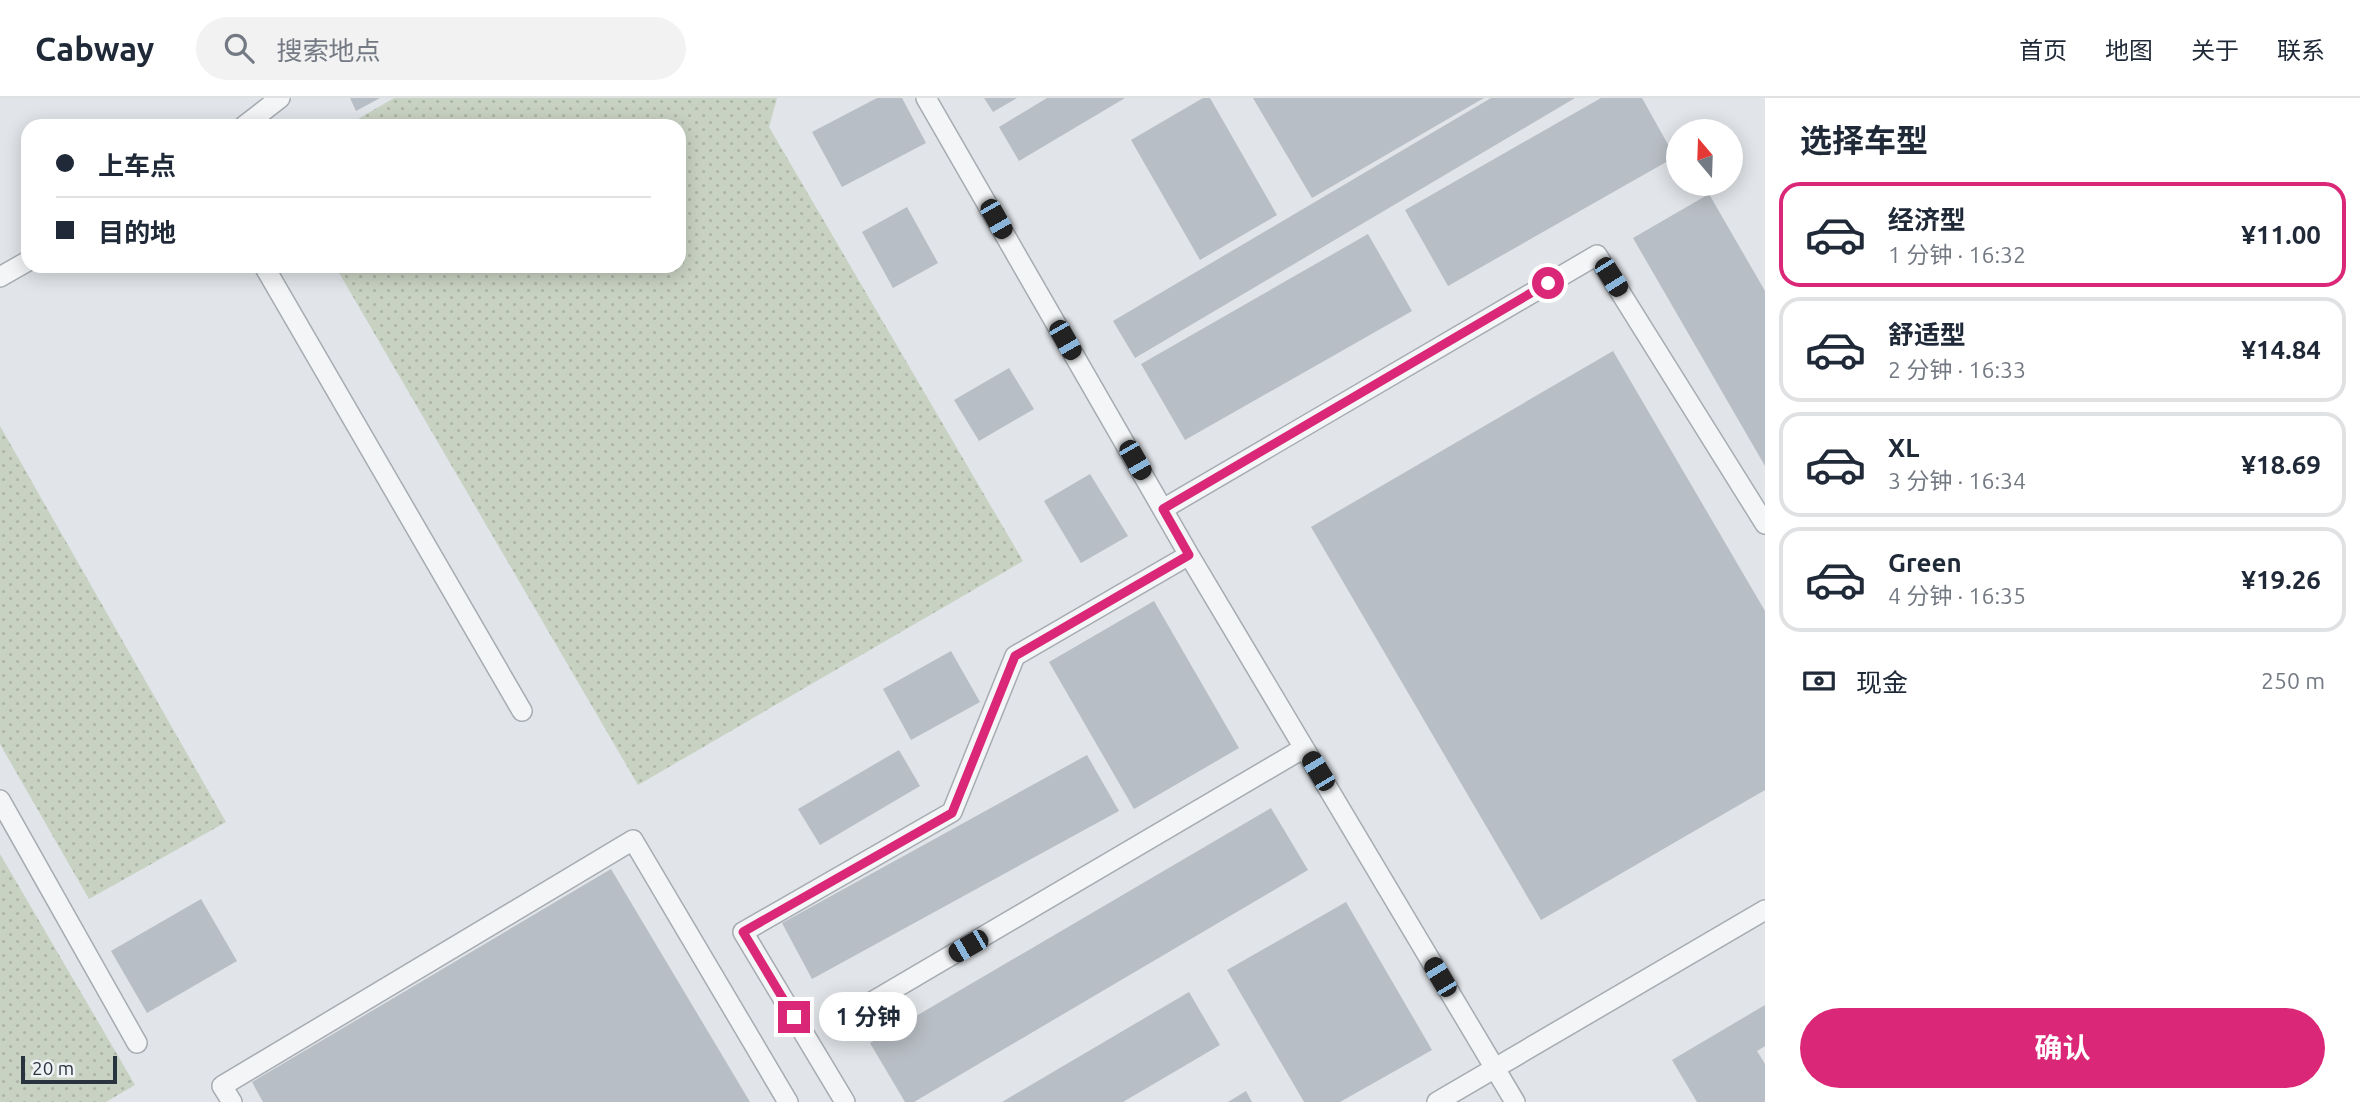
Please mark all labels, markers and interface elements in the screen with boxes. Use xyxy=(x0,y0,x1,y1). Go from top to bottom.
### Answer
search box xyxy=(196,17,686,80)
icon: search xyxy=(220,29,258,67)
text: Cabway xyxy=(35,30,154,67)
text: 搜索地点 xyxy=(276,36,380,65)
text: 首页 xyxy=(2019,37,2067,64)
text: 地图 xyxy=(2105,37,2153,64)
text: 关于 xyxy=(2191,37,2239,64)
text: 联系 xyxy=(2277,37,2325,64)
north arrow xyxy=(1666,119,1743,196)
map controls xyxy=(1666,119,1743,196)
text: 选择车型 xyxy=(1800,122,1928,158)
text: 上车点 xyxy=(98,151,176,180)
car xyxy=(977,196,1016,242)
icon: car xyxy=(1804,203,1867,266)
text: 经济型 xyxy=(1888,205,1966,234)
text: 目的地 xyxy=(98,218,176,247)
text: ¥11.00 xyxy=(2241,220,2321,249)
text: 1 分钟 · 16:32 xyxy=(1888,242,2026,267)
car xyxy=(1591,254,1632,300)
route start xyxy=(1532,267,1564,299)
car xyxy=(1046,317,1085,363)
icon: car xyxy=(1804,318,1867,381)
text: 舒适型 xyxy=(1888,320,1966,349)
text: ¥14.84 xyxy=(2241,335,2321,364)
text: 2 分钟 · 16:33 xyxy=(1888,357,2026,382)
icon: car xyxy=(1804,433,1867,496)
text: XL xyxy=(1888,433,1919,462)
car xyxy=(1116,437,1155,483)
text: ¥18.69 xyxy=(2241,450,2321,479)
text: 3 分钟 · 16:34 xyxy=(1888,468,2026,493)
icon: car xyxy=(1804,548,1867,611)
text: Green xyxy=(1888,548,1962,577)
text: ¥19.26 xyxy=(2241,565,2321,594)
text: 4 分钟 · 16:35 xyxy=(1888,583,2026,608)
icon: cash xyxy=(1800,662,1838,700)
text: 现金 xyxy=(1856,668,1908,697)
text: 250 m xyxy=(2261,668,2325,693)
car xyxy=(1299,748,1338,794)
car xyxy=(945,926,992,966)
car xyxy=(1421,954,1460,1000)
callout: 1 分钟 xyxy=(818,992,917,1042)
route end xyxy=(778,1001,810,1033)
text: 1 分钟 xyxy=(836,1004,900,1029)
button: 确认 xyxy=(1800,1008,2325,1088)
scale bar xyxy=(21,1053,117,1085)
text: 20 m xyxy=(32,1057,74,1079)

